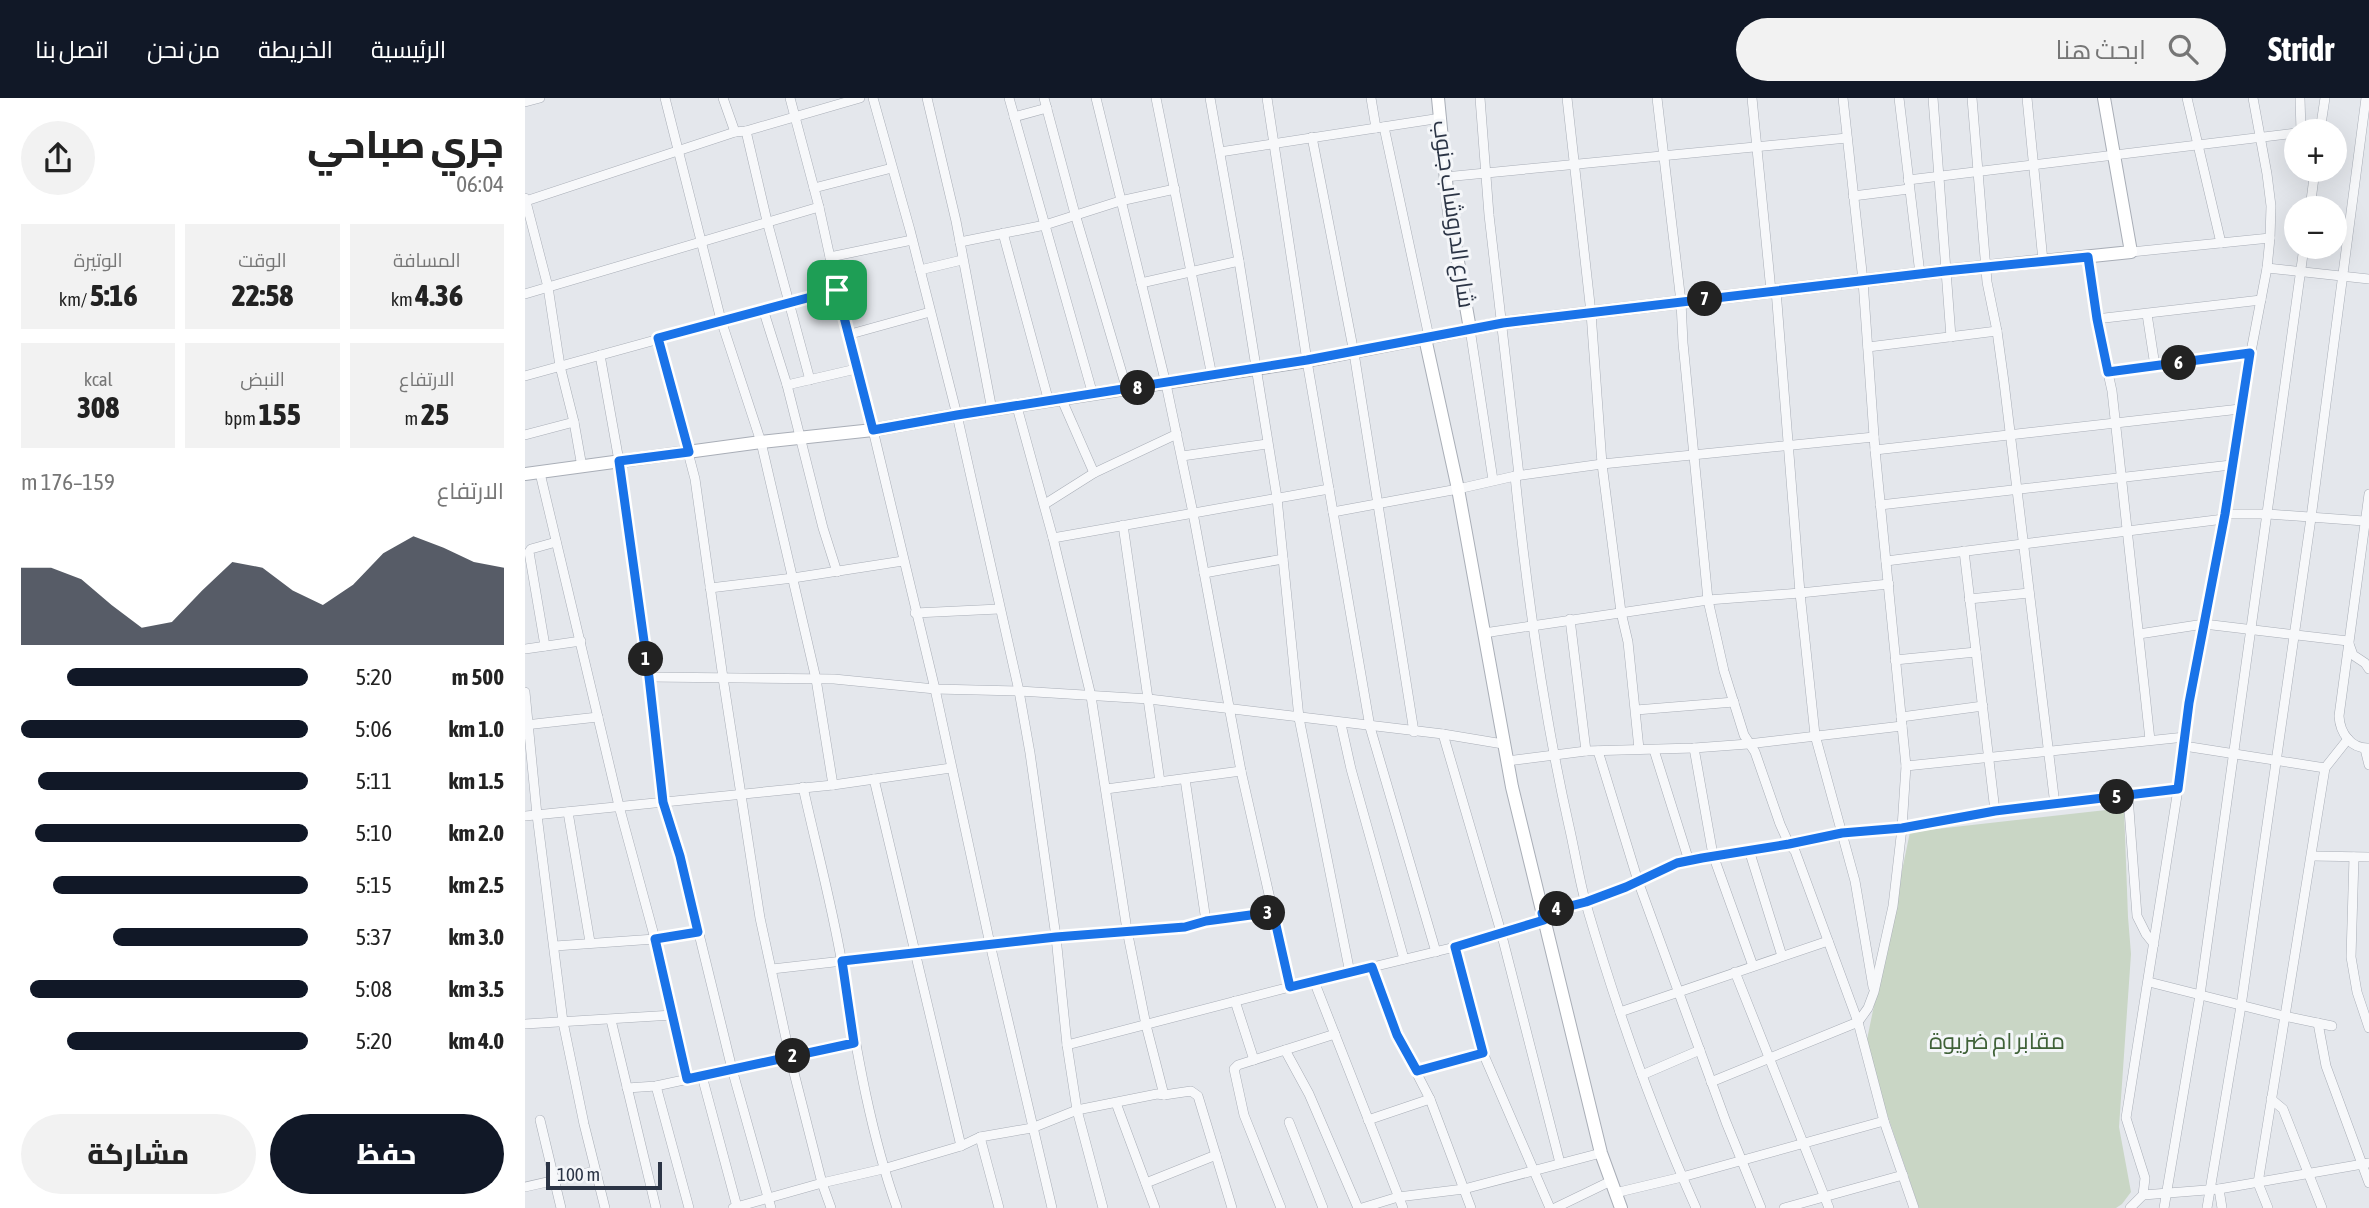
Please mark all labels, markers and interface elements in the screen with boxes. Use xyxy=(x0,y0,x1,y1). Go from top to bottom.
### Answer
search box xyxy=(1736,18,2226,81)
icon: search xyxy=(2164,30,2202,68)
text: Stridr xyxy=(2268,30,2334,68)
text: ابحث هنا xyxy=(2055,35,2146,65)
text: اتصل بنا xyxy=(35,36,109,63)
text: من نحن xyxy=(147,36,220,63)
text: الخريطة xyxy=(258,36,333,63)
text: الرئيسية xyxy=(371,36,446,63)
street label: شارع الدروشاب جنوب xyxy=(1425,118,1480,310)
map controls xyxy=(2284,119,2347,259)
button: + xyxy=(2284,119,2347,182)
button: share xyxy=(21,121,95,195)
text: جري صباحي xyxy=(307,123,504,166)
text: 06:04 xyxy=(456,171,504,197)
button: − xyxy=(2284,196,2347,259)
text: الوتيرة xyxy=(74,249,123,271)
text: الوقت xyxy=(238,249,287,271)
text: المسافة xyxy=(393,249,461,271)
pin xyxy=(807,260,867,320)
icon: arrive xyxy=(818,271,856,309)
text: 5:16 xyxy=(90,278,138,312)
text: 22:58 xyxy=(232,278,293,312)
text: 4.36 xyxy=(415,278,463,312)
pin: 7 xyxy=(1687,282,1723,316)
text: 7 xyxy=(1700,287,1709,309)
text: /km xyxy=(59,288,90,310)
text: km xyxy=(391,288,415,310)
pin: 6 xyxy=(2161,345,2197,380)
text: 6 xyxy=(2174,351,2183,373)
text: kcal xyxy=(84,368,113,390)
text: النبض xyxy=(240,368,285,390)
text: الارتفاع xyxy=(399,368,455,390)
pin: 8 xyxy=(1121,370,1155,406)
text: 8 xyxy=(1133,376,1142,398)
text: 308 xyxy=(77,390,119,424)
text: 155 xyxy=(259,397,301,431)
text: 25 xyxy=(421,397,449,431)
text: bpm xyxy=(224,407,259,429)
text: m xyxy=(405,407,421,429)
text: 159–176 m xyxy=(21,469,115,495)
text: الارتفاع xyxy=(437,478,504,504)
pin: 1 xyxy=(629,642,663,676)
text: 1 xyxy=(641,647,650,669)
text: 5:20 xyxy=(355,664,392,690)
text: 500 m xyxy=(452,664,504,690)
text: 5:06 xyxy=(355,716,392,742)
text: 1.0 km xyxy=(448,716,504,742)
text: 5:11 xyxy=(355,768,392,794)
text: 1.5 km xyxy=(448,768,504,794)
pin: 5 xyxy=(2099,780,2135,814)
text: 5 xyxy=(2112,785,2121,807)
text: 5:10 xyxy=(355,820,392,846)
text: 2.0 km xyxy=(448,820,504,846)
text: 5:15 xyxy=(355,872,392,898)
text: 2.5 km xyxy=(448,872,504,898)
pin: 4 xyxy=(1539,892,1575,926)
pin: 3 xyxy=(1251,896,1285,930)
text: 4 xyxy=(1552,897,1561,919)
text: 3 xyxy=(1263,901,1272,923)
text: 5:37 xyxy=(355,924,392,950)
text: 3.0 km xyxy=(448,924,504,950)
text: 5:08 xyxy=(355,976,392,1002)
text: 3.5 km xyxy=(448,976,504,1002)
text: 5:20 xyxy=(355,1028,392,1054)
text: 4.0 km xyxy=(448,1028,504,1054)
park label: مقابر ام ضريوة xyxy=(1929,1028,2065,1057)
pin: 2 xyxy=(775,1038,811,1074)
text: 2 xyxy=(788,1044,797,1066)
button: مشاركة xyxy=(21,1114,256,1194)
button: حفظ xyxy=(270,1114,504,1194)
scale bar xyxy=(546,1159,661,1191)
text: 100 m xyxy=(557,1163,600,1185)

